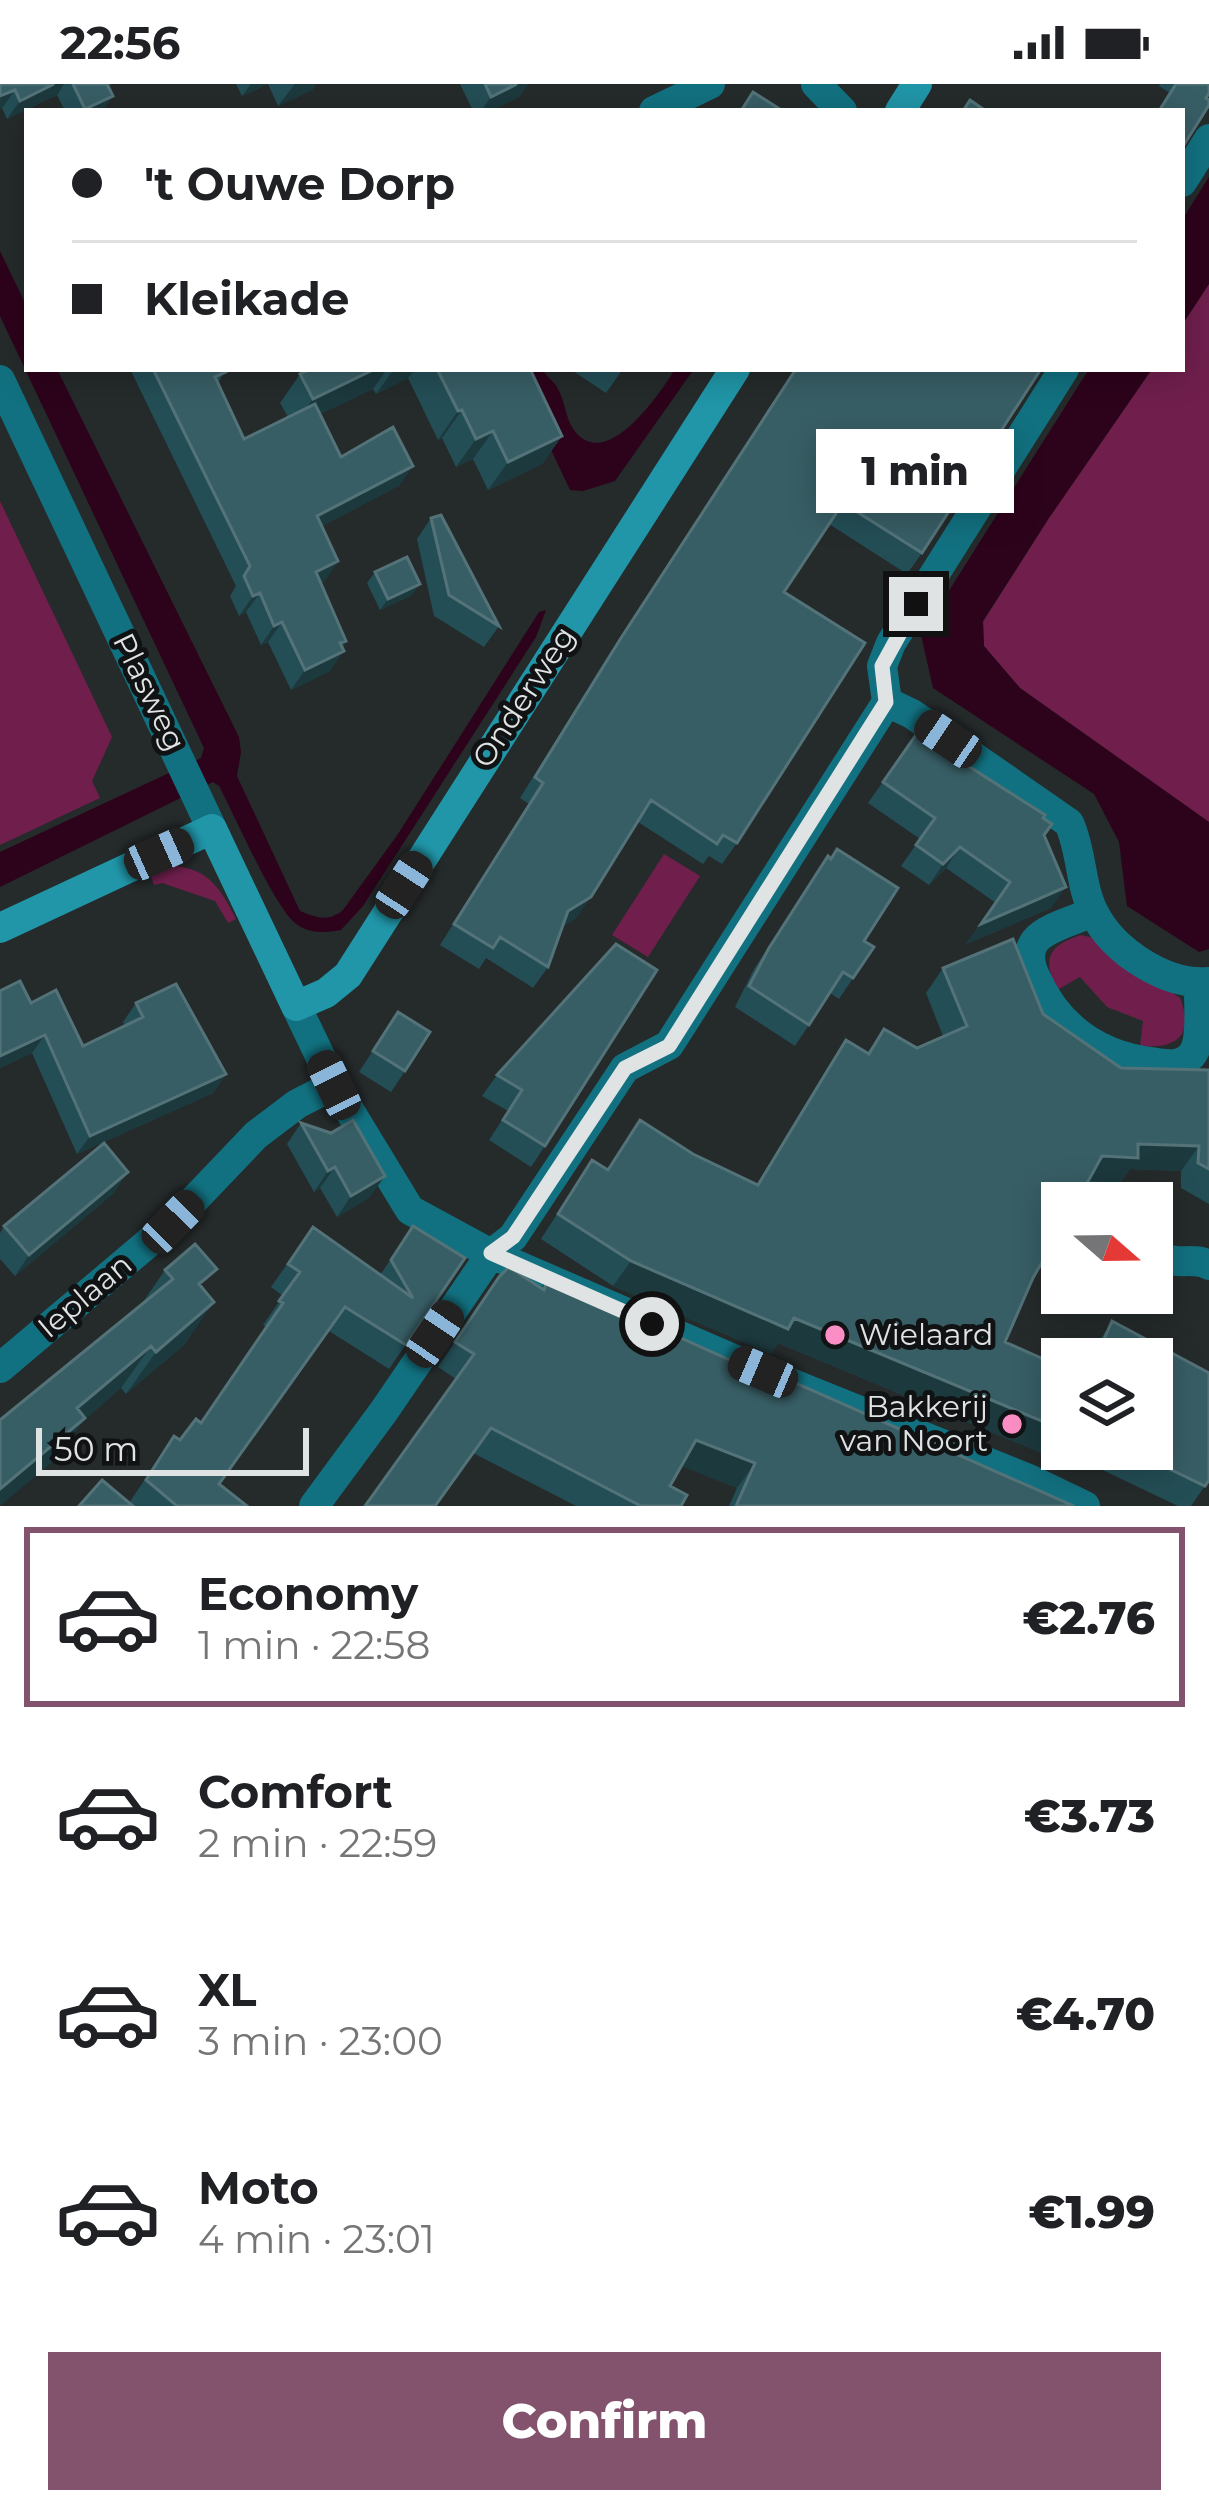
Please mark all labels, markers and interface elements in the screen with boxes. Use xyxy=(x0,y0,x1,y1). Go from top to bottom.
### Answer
text: 22:56 xyxy=(60,15,180,70)
text: 't Ouwe Dorp xyxy=(144,156,455,211)
text: Kleikade xyxy=(144,271,349,326)
callout: 1 min xyxy=(817,430,1015,514)
text: 1 min xyxy=(861,447,969,495)
route end xyxy=(889,577,943,631)
street label: Onderweg xyxy=(464,619,583,774)
street label: Plasweg xyxy=(105,627,194,757)
car xyxy=(908,704,988,774)
car xyxy=(119,823,199,885)
car xyxy=(369,845,439,925)
car xyxy=(302,1045,366,1125)
north arrow xyxy=(1041,1182,1173,1314)
map controls xyxy=(1041,1182,1173,1470)
car xyxy=(135,1184,211,1260)
street label: Ieplaan xyxy=(30,1246,139,1346)
car xyxy=(400,1294,470,1374)
route start xyxy=(625,1297,679,1351)
place label: Wielaard xyxy=(859,1316,993,1353)
marker: Wielaard xyxy=(822,1322,848,1348)
button: layers xyxy=(1041,1338,1173,1470)
car xyxy=(723,1341,803,1403)
place label: Bakkerij van Noort xyxy=(840,1388,988,1459)
marker: Bakkerij van Noort xyxy=(999,1411,1025,1437)
scale bar xyxy=(36,1422,309,1475)
text: 50 m xyxy=(54,1429,138,1469)
icon: car xyxy=(54,1563,162,1671)
text: Economy xyxy=(198,1566,418,1621)
text: €2.76 xyxy=(1022,1590,1155,1645)
text: 1 min · 22:58 xyxy=(198,1621,430,1669)
icon: car xyxy=(54,1761,162,1869)
text: Comfort xyxy=(198,1764,393,1819)
text: €3.73 xyxy=(1024,1788,1155,1843)
text: 2 min · 22:59 xyxy=(198,1819,437,1867)
icon: car xyxy=(54,1959,162,2067)
text: XL xyxy=(198,1962,256,2017)
text: €4.70 xyxy=(1016,1986,1155,2041)
text: 3 min · 23:00 xyxy=(198,2017,443,2065)
icon: car xyxy=(54,2157,162,2265)
text: Moto xyxy=(198,2160,319,2215)
text: €1.99 xyxy=(1028,2184,1155,2239)
text: 4 min · 23:01 xyxy=(198,2215,435,2263)
button: Confirm xyxy=(48,2352,1161,2490)

